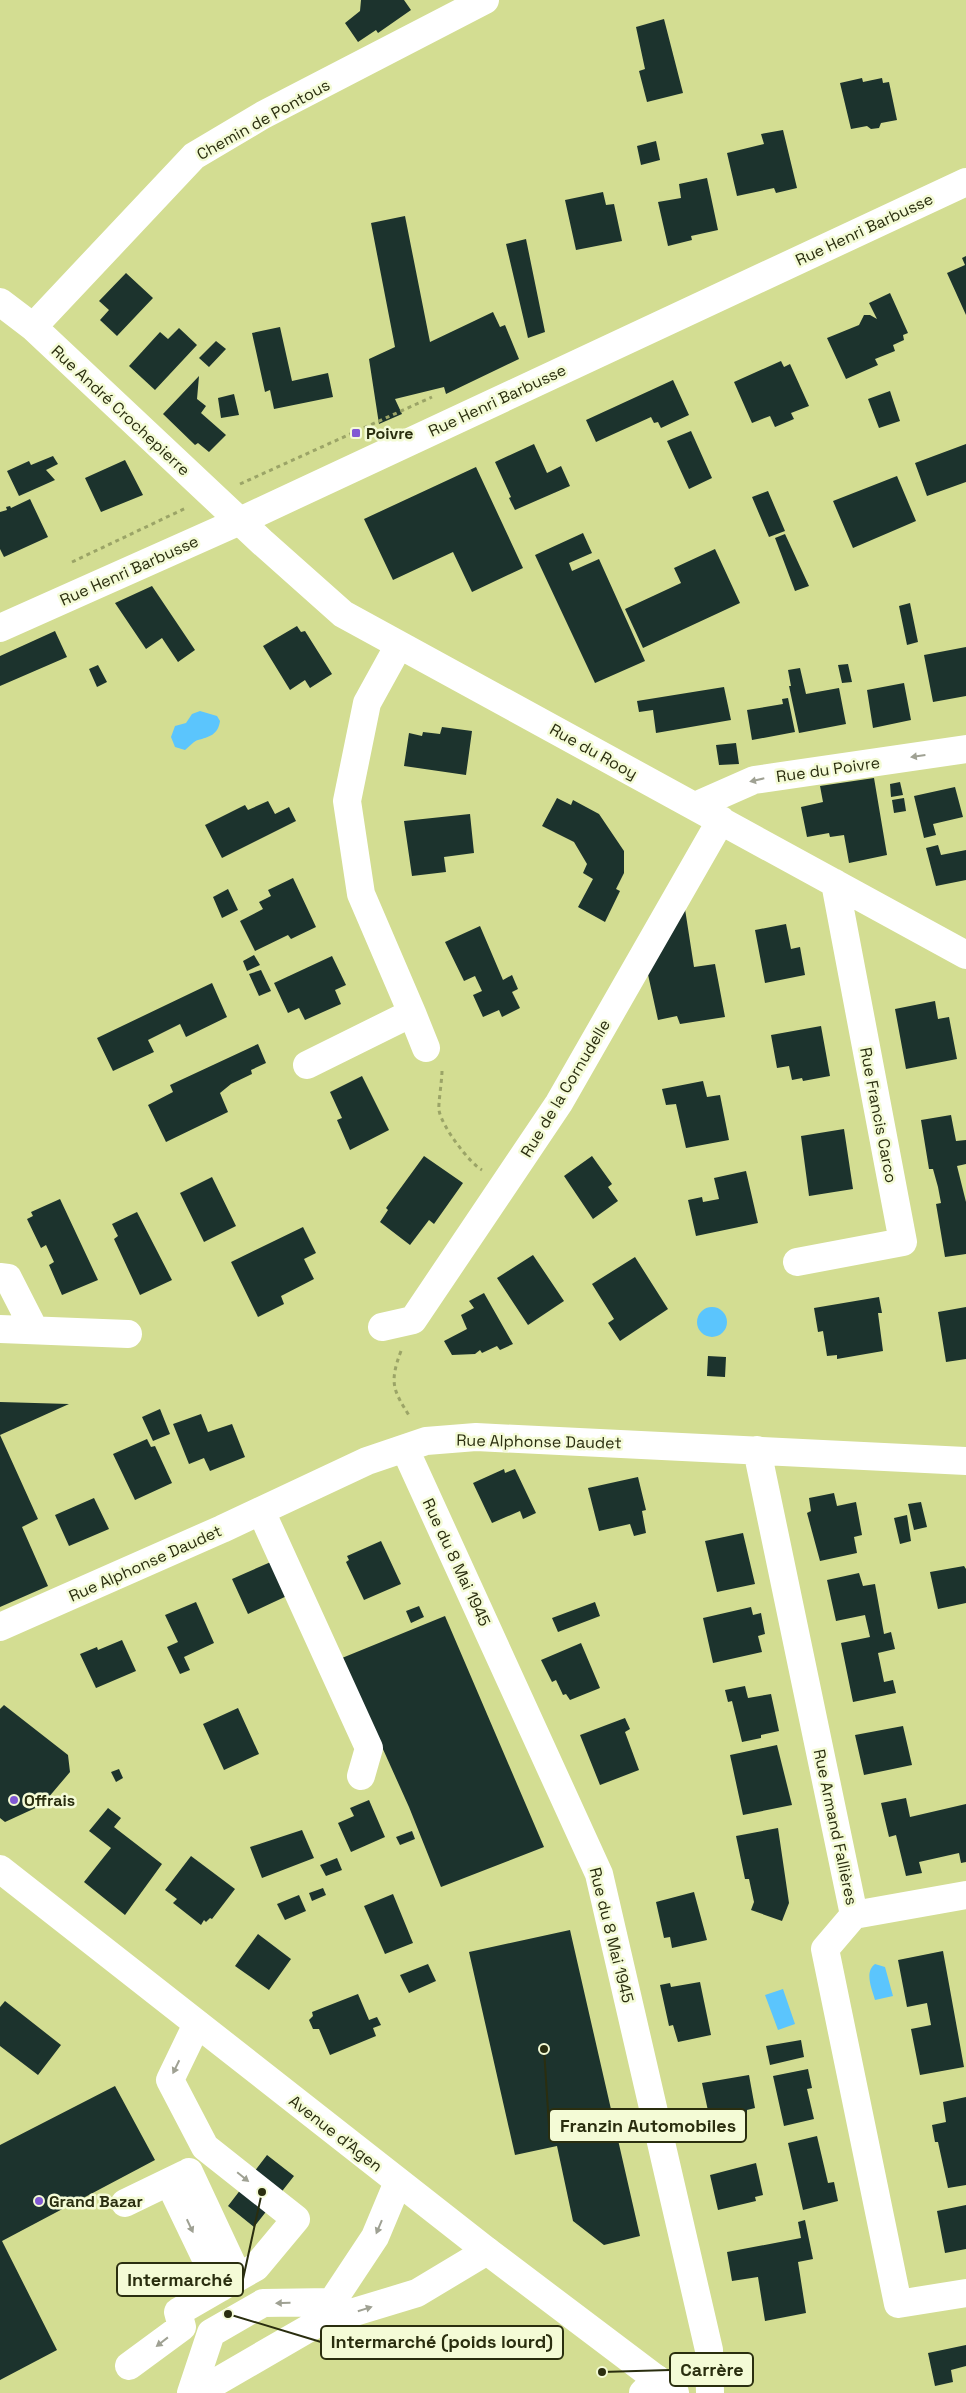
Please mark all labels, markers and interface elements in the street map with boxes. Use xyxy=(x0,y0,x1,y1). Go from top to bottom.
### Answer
street label: Chemin de Pontous xyxy=(193,74,334,165)
street label: Rue Henri Barbusse xyxy=(792,188,936,271)
street label: Rue André Crochepierre xyxy=(47,340,195,480)
street label: Rue Henri Barbusse xyxy=(425,359,569,442)
place label: Poivre xyxy=(366,423,414,444)
marker: Poivre xyxy=(350,427,362,439)
street label: Rue Henri Barbusse xyxy=(57,530,202,610)
street label: Rue du Rooy xyxy=(546,719,641,784)
street label: Rue du Poivre xyxy=(775,752,881,787)
one-way arrow xyxy=(909,752,925,760)
one-way arrow xyxy=(750,776,765,784)
street label: Rue de la Cornudelle xyxy=(516,1015,615,1161)
street label: Rue Francis Carco xyxy=(855,1046,902,1185)
street label: Rue Alphonse Daudet xyxy=(456,1430,622,1453)
street label: Rue du 8 Mai 1945 xyxy=(418,1495,495,1630)
street label: Rue Alphonse Daudet xyxy=(65,1520,225,1607)
street label: Rue Armand Fallières xyxy=(809,1747,862,1907)
place label: Offrais xyxy=(24,1790,75,1811)
marker: Offrais xyxy=(8,1794,20,1806)
street label: Rue du 8 Mai 1945 xyxy=(585,1865,639,2005)
one-way arrow xyxy=(172,2060,180,2074)
street label: Avenue d'Agen xyxy=(285,2090,387,2177)
callout: Franzin Automobiles xyxy=(549,2109,746,2142)
text: Franzin Automobiles xyxy=(560,2114,736,2137)
one-way arrow xyxy=(236,2172,250,2182)
place label: Grand Bazar xyxy=(49,2191,143,2212)
marker: Grand Bazar xyxy=(33,2195,45,2207)
one-way arrow xyxy=(186,2219,194,2233)
one-way arrow xyxy=(375,2220,383,2235)
callout: Intermarché xyxy=(117,2263,243,2296)
text: Intermarché xyxy=(127,2268,233,2291)
one-way arrow xyxy=(275,2299,291,2307)
one-way arrow xyxy=(357,2304,372,2312)
callout: Intermarché (poids lourd) xyxy=(321,2326,563,2359)
text: Intermarché (poids lourd) xyxy=(331,2330,553,2353)
one-way arrow xyxy=(156,2337,169,2348)
callout: Carrère xyxy=(670,2353,753,2386)
text: Carrère xyxy=(680,2358,744,2381)

